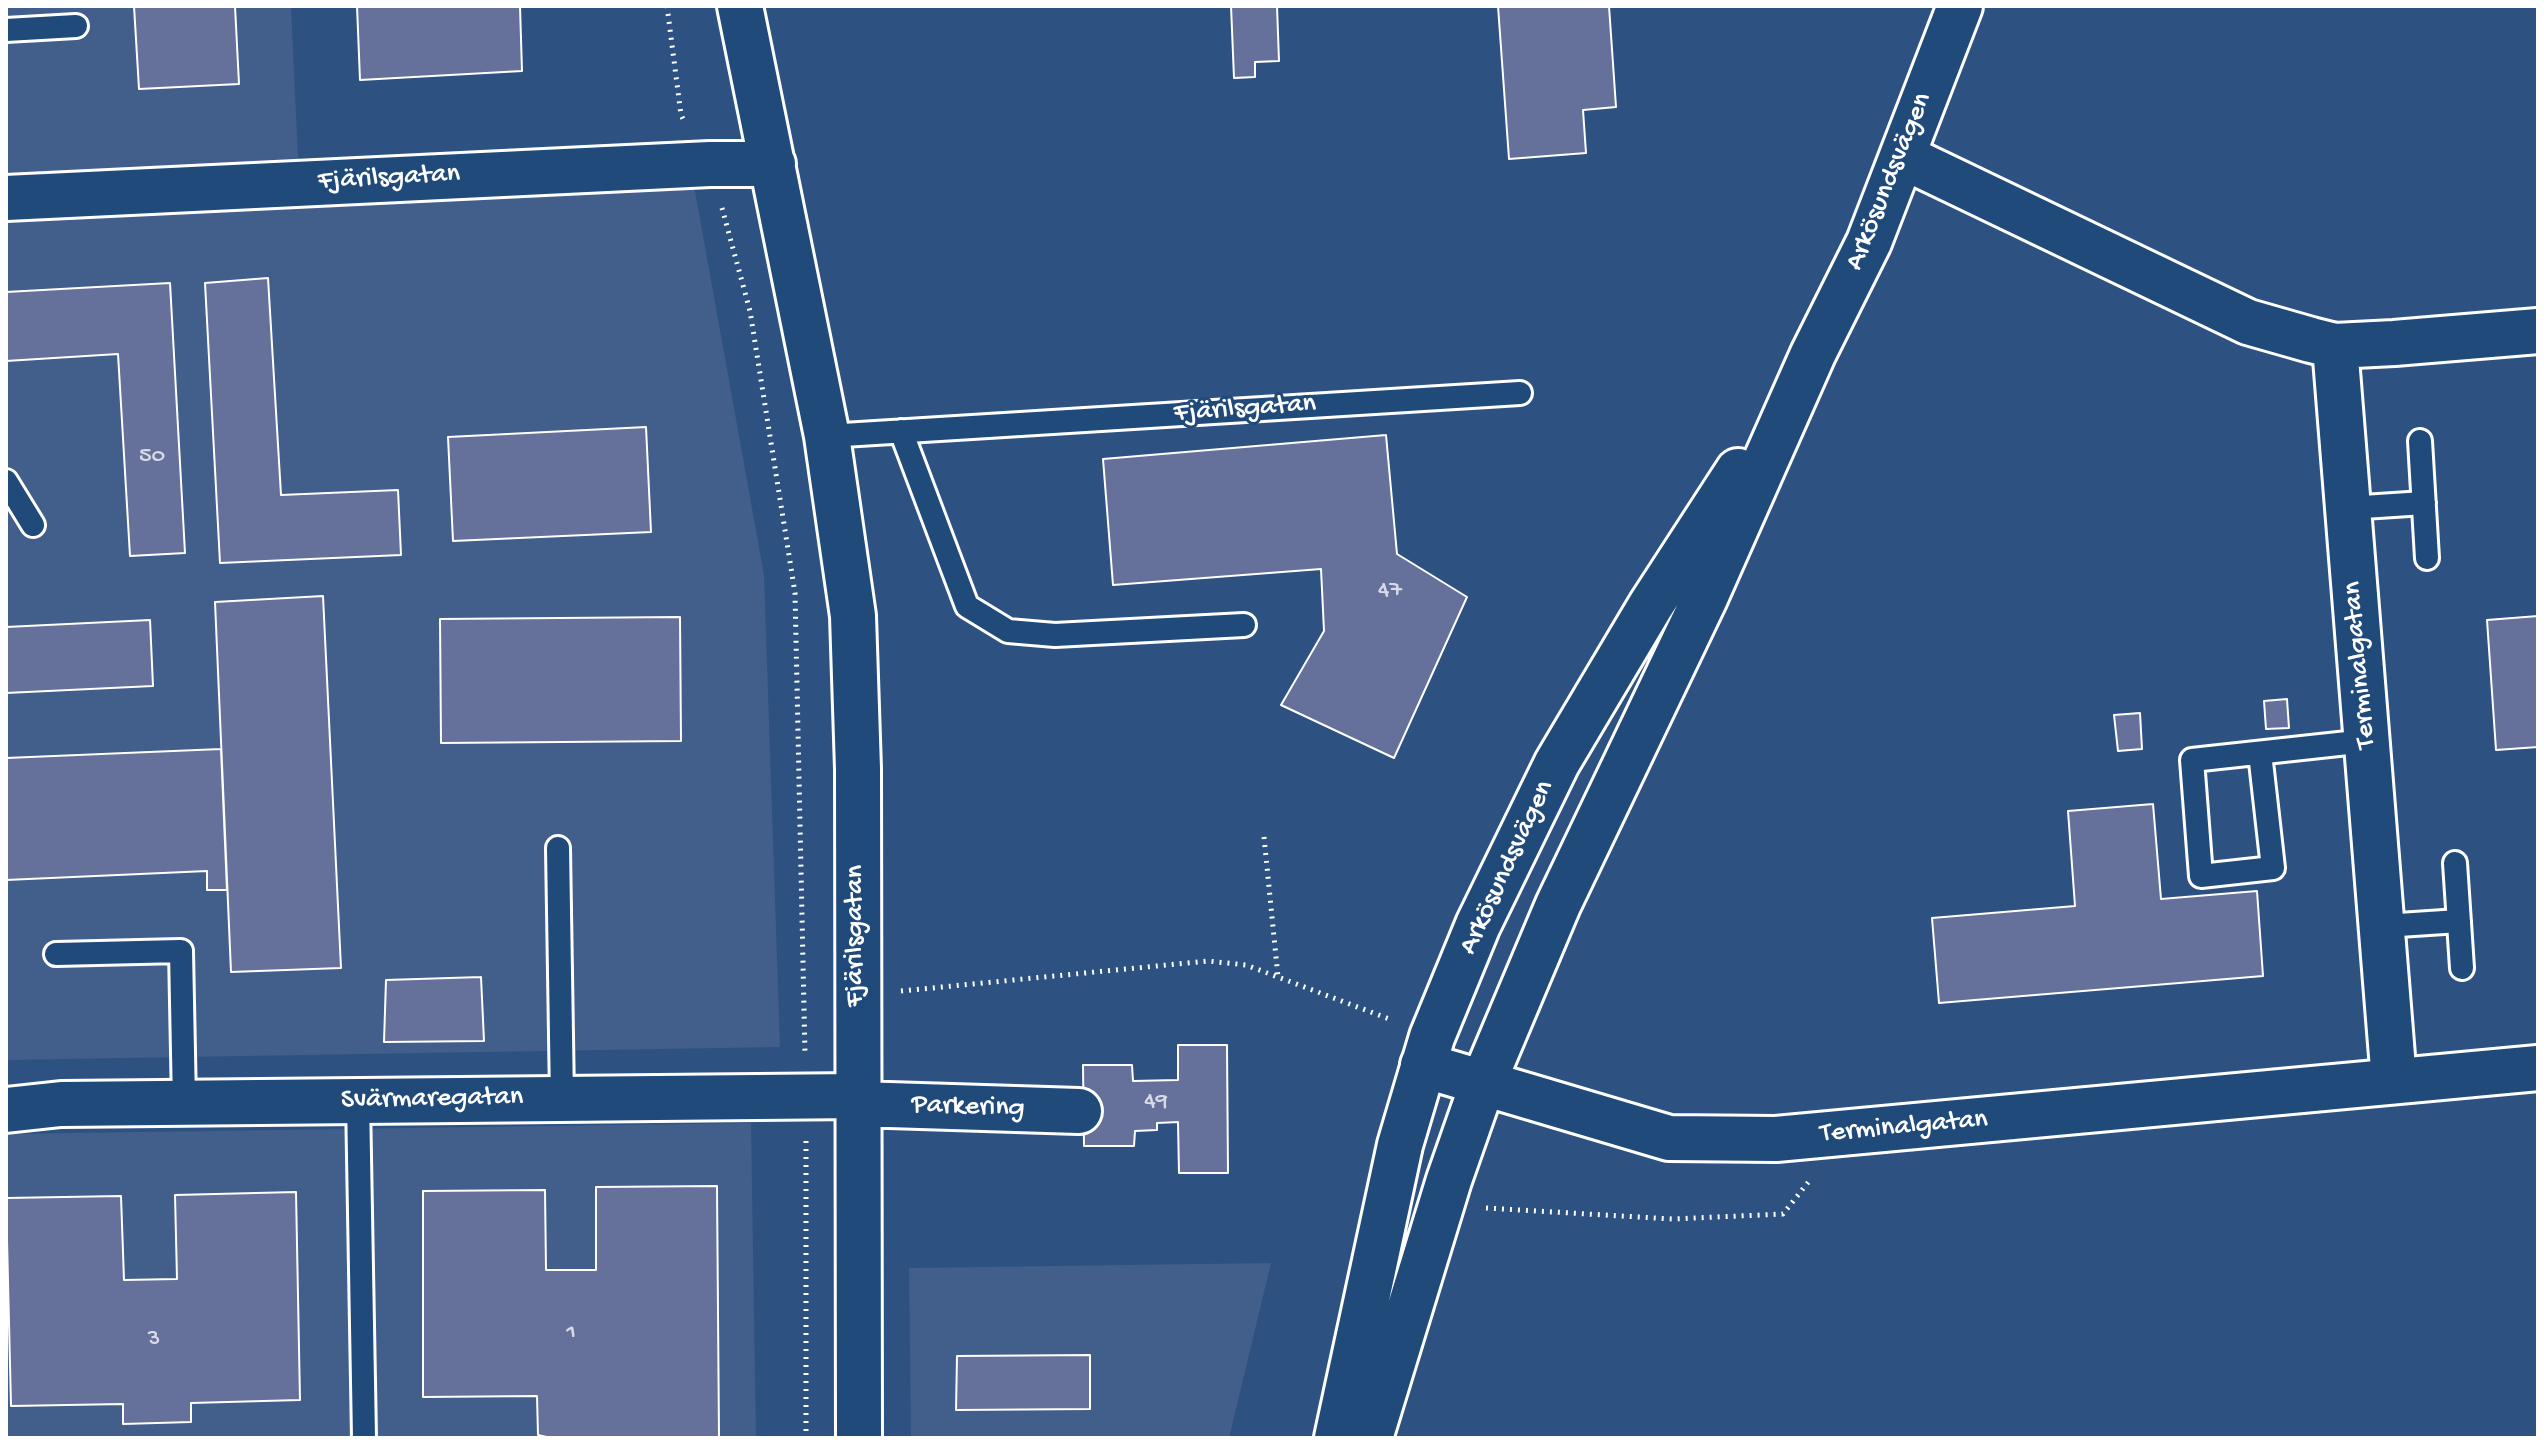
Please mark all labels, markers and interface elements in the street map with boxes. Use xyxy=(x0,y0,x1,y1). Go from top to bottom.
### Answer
street label: Arkösundsvägen xyxy=(1839,88,1941,276)
street label: Fjärilsgatan xyxy=(317,159,461,199)
street label: Fjärilsgatan xyxy=(1173,388,1317,432)
house number: 50 xyxy=(139,443,165,471)
house number: 47 xyxy=(1378,577,1402,605)
street label: Terminalgatan xyxy=(2337,580,2385,750)
street label: Arkösundsvägen xyxy=(1453,775,1563,961)
street label: Fjärilsgatan xyxy=(840,865,874,1007)
street label: Svärmaregatan xyxy=(341,1082,523,1118)
house number: 49 xyxy=(1144,1088,1168,1116)
street label: Parkering xyxy=(911,1089,1025,1127)
street label: Terminalgatan xyxy=(1819,1104,1989,1152)
house number: 1 xyxy=(566,1319,576,1347)
house number: 3 xyxy=(148,1326,160,1354)

